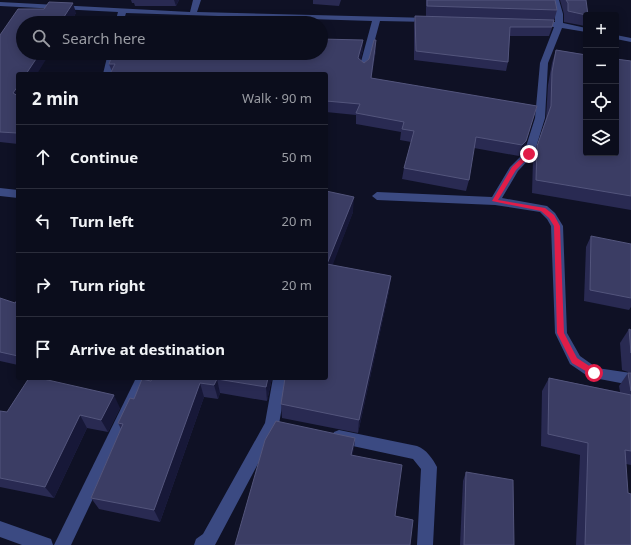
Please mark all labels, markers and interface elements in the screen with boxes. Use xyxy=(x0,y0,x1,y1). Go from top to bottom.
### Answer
map controls xyxy=(583,12,619,156)
button: + xyxy=(583,12,619,48)
search box xyxy=(16,16,328,60)
icon: search xyxy=(30,27,52,49)
text: Search here xyxy=(62,28,145,48)
button: − xyxy=(583,48,619,84)
button: locate xyxy=(583,84,619,120)
text: 2 min xyxy=(32,87,79,110)
text: Walk · 90 m xyxy=(242,89,312,107)
button: layers xyxy=(583,120,619,156)
route end xyxy=(520,145,538,163)
icon: ahead xyxy=(32,146,54,168)
text: Continue xyxy=(70,147,138,167)
text: 50 m xyxy=(282,148,312,166)
icon: left xyxy=(32,210,54,232)
text: Turn left xyxy=(70,211,134,231)
text: 20 m xyxy=(282,212,312,230)
icon: right xyxy=(32,274,54,296)
text: Turn right xyxy=(70,275,145,295)
text: 20 m xyxy=(282,276,312,294)
icon: arrive xyxy=(32,338,54,360)
text: Arrive at destination xyxy=(70,339,225,359)
route start xyxy=(585,364,603,382)

